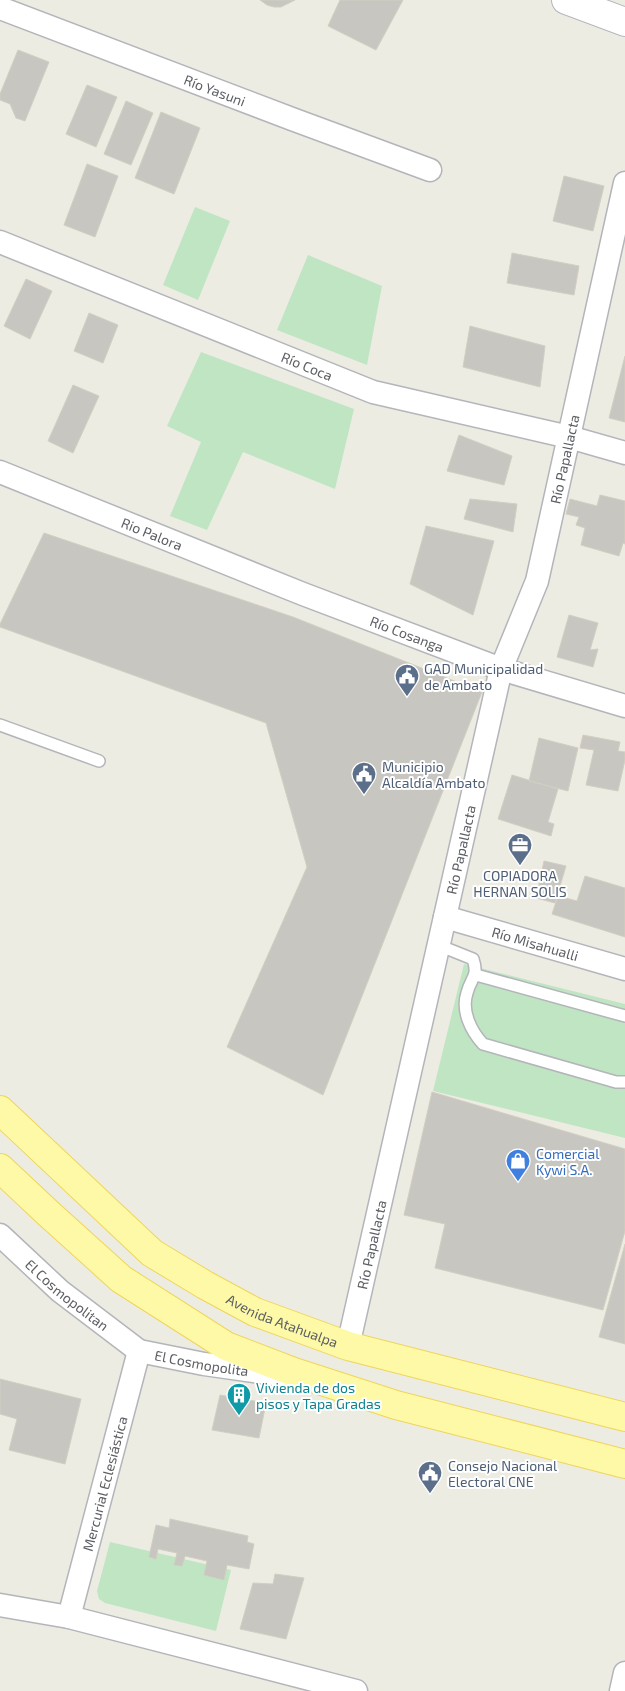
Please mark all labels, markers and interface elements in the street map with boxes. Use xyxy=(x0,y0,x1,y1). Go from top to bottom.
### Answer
street label: Río Yasuni xyxy=(182,70,248,109)
street label: Río Coca xyxy=(279,348,335,383)
street label: Río Papallacta xyxy=(546,413,582,505)
street label: Rio Palora xyxy=(119,513,185,553)
street label: Río Cosanga xyxy=(368,612,446,655)
place label: GAD Municipalidad de Ambato xyxy=(424,660,543,693)
public building icon: GAD Municipalidad de Ambato xyxy=(394,663,420,697)
place label: Municipio Alcaldía Ambato xyxy=(382,758,486,791)
public building icon: Municipio Alcaldía Ambato xyxy=(351,761,377,795)
street label: Río Papallacta xyxy=(442,803,479,896)
office icon: COPIADORA HERNAN SOLIS xyxy=(507,832,533,866)
place label: COPIADORA HERNAN SOLIS xyxy=(473,867,567,900)
street label: Río Misahualli xyxy=(490,923,581,964)
place label: Comercial Kywi S.A. xyxy=(536,1145,600,1178)
shop icon: Comercial Kywi S.A. xyxy=(505,1148,531,1182)
street label: Río Papallacta xyxy=(353,1198,389,1291)
street label: El Cosmopolitan xyxy=(22,1255,112,1334)
street label: Avenida Atahualpa xyxy=(224,1290,341,1350)
street label: El Cosmopolita xyxy=(153,1346,250,1379)
place label: Vivienda de dos pisos y Tapa Gradas xyxy=(256,1379,381,1412)
building icon: Vivienda de dos pisos y Tapa Gradas xyxy=(226,1382,252,1416)
street label: Mercurial Eclesiástica xyxy=(78,1414,130,1553)
place label: Consejo Nacional Electoral CNE xyxy=(448,1457,558,1490)
public building icon: Consejo Nacional Electoral CNE xyxy=(417,1460,443,1494)

